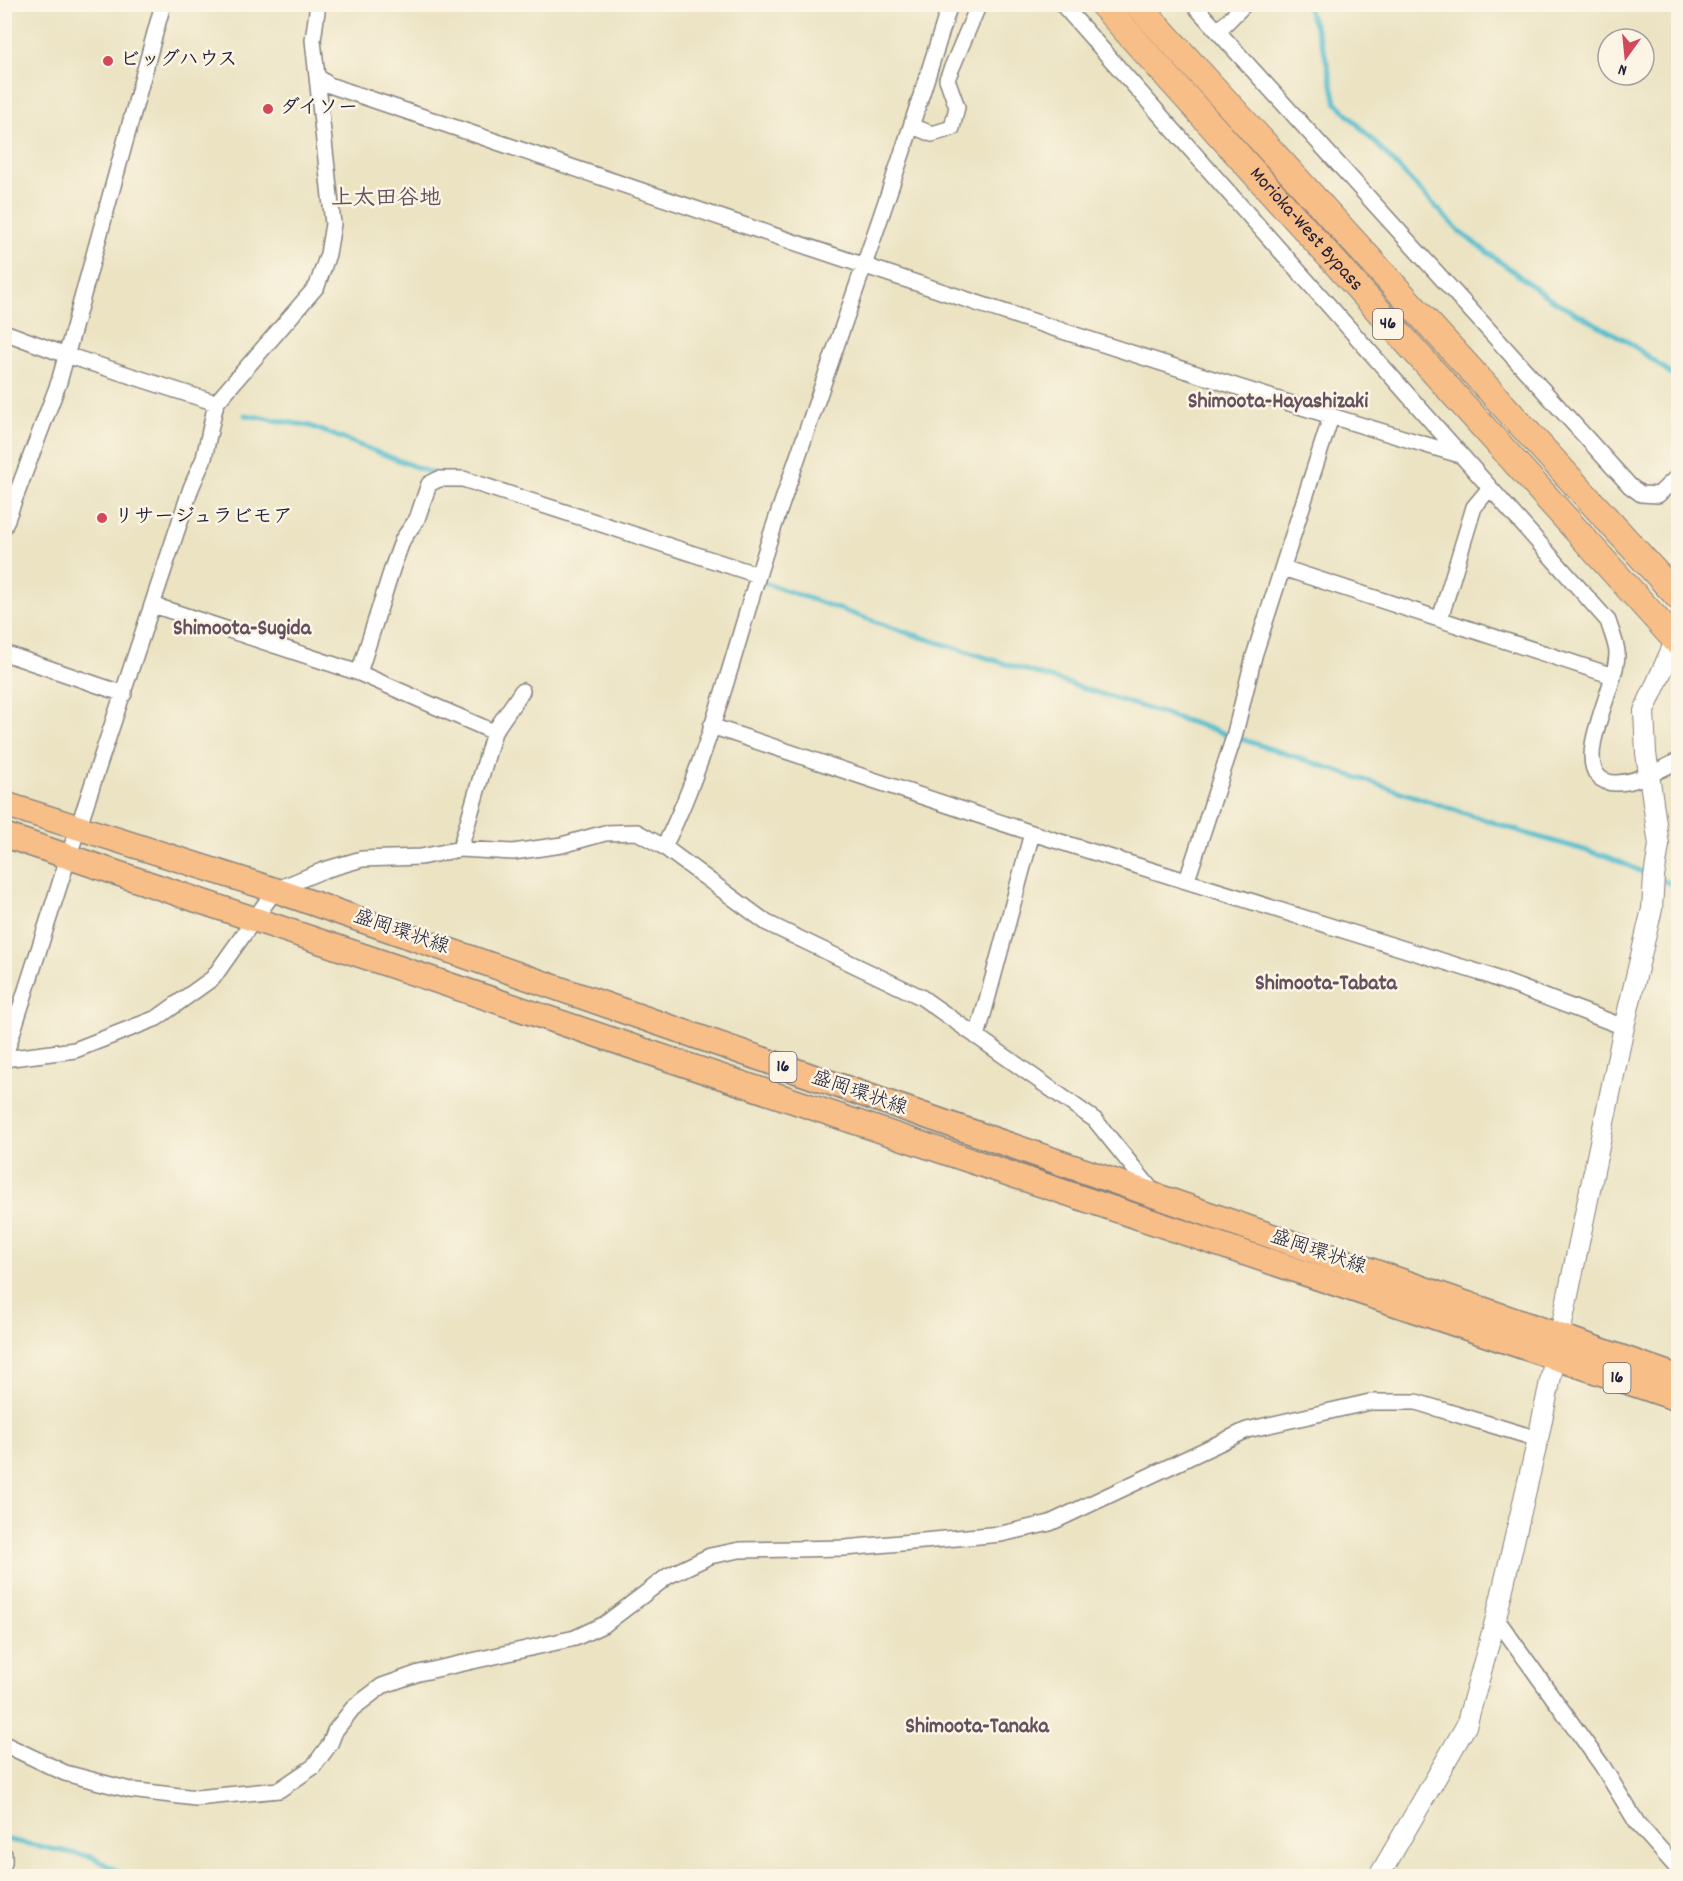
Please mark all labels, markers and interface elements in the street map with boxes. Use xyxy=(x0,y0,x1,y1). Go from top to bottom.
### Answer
north arrow xyxy=(1596,27,1656,87)
place label: ビッグハウス xyxy=(120,47,238,75)
marker: ビッグハウス xyxy=(101,54,115,68)
text: N xyxy=(1616,57,1630,81)
place label: ダイソー xyxy=(280,95,358,123)
marker: ダイソー xyxy=(261,102,275,116)
street label: Morioka-West Bypass xyxy=(1242,161,1369,298)
district label: 上太田谷地 xyxy=(331,184,441,215)
road number: 46 xyxy=(1373,309,1403,339)
district label: Shimoota-Hayashizaki xyxy=(1188,387,1368,418)
place label: リサージュラビモア xyxy=(114,504,293,532)
marker: リサージュラビモア xyxy=(95,511,109,525)
district label: Shimoota-Sugida xyxy=(173,614,312,645)
street label: 盛岡環状線 xyxy=(349,903,453,963)
district label: Shimoota-Tabata xyxy=(1255,969,1398,1000)
road number: 16 xyxy=(770,1052,796,1082)
street label: 盛岡環状線 xyxy=(807,1064,911,1124)
street label: 盛岡環状線 xyxy=(1266,1223,1370,1283)
road number: 16 xyxy=(1604,1363,1630,1393)
district label: Shimoota-Tanaka xyxy=(905,1712,1049,1743)

